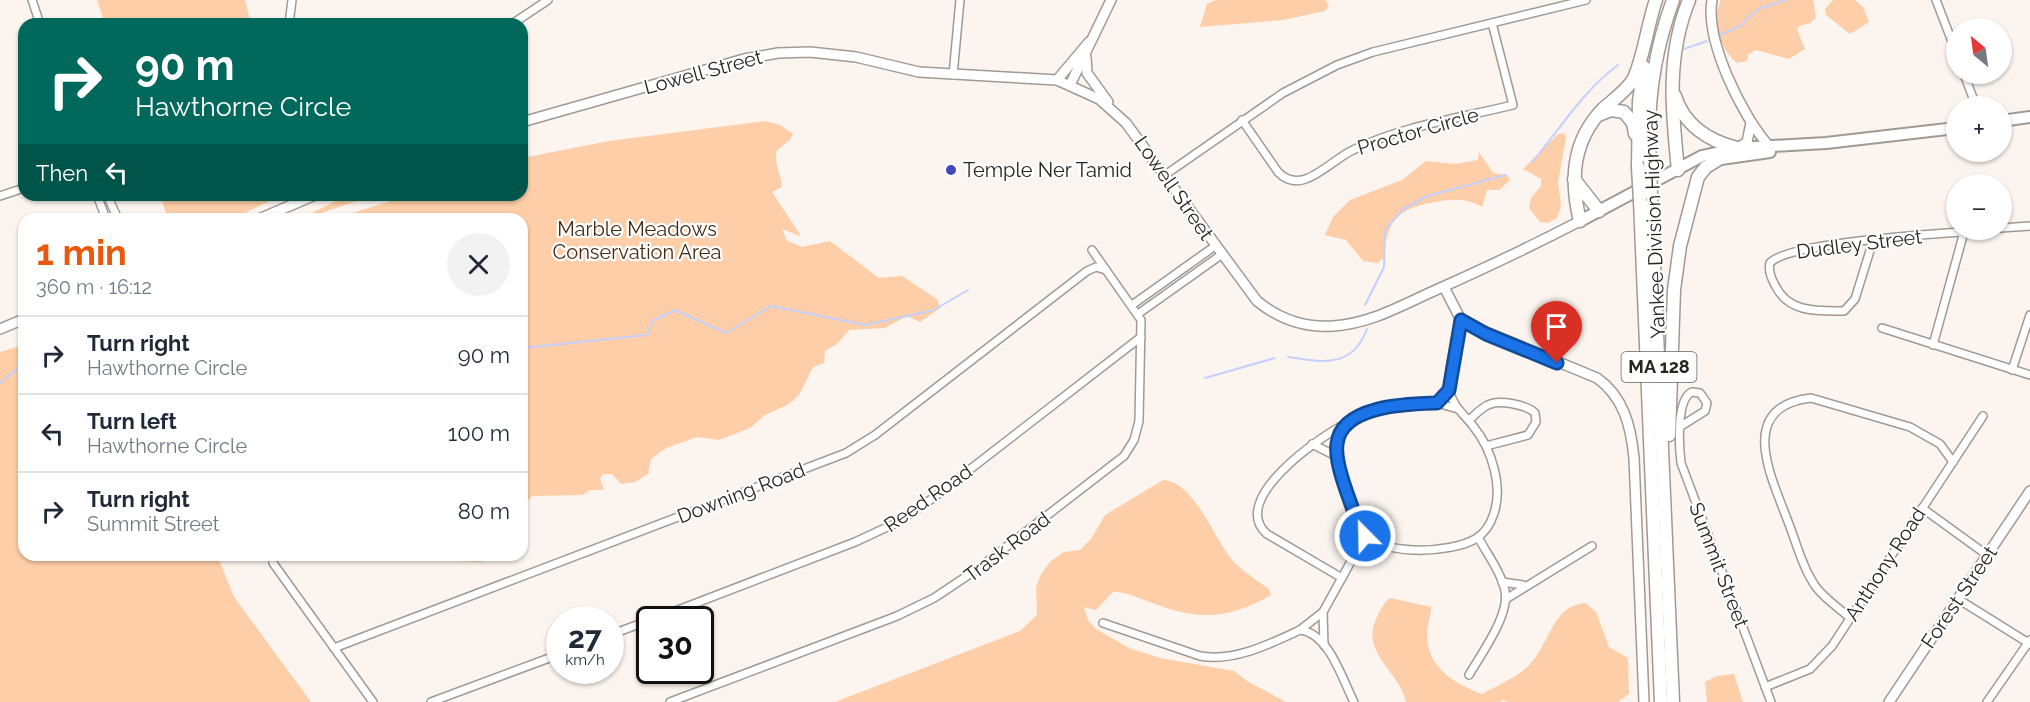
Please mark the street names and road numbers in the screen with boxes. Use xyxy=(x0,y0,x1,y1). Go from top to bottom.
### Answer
street label: Lowell Street xyxy=(641,45,765,99)
street label: Proctor Circle xyxy=(1355,102,1482,160)
street label: Yankee Division Highway xyxy=(1638,109,1670,339)
street label: Lowell Street xyxy=(1129,131,1219,245)
street label: Dudley Street xyxy=(1795,224,1923,264)
road number: MA 128 xyxy=(1622,352,1696,382)
street label: Downing Road xyxy=(674,458,808,528)
street label: Reed Road xyxy=(879,459,977,537)
street label: Summit Street xyxy=(1684,499,1754,631)
street label: Anthony Road xyxy=(1839,503,1931,625)
street label: Trask Road xyxy=(959,507,1055,587)
street label: Forest Street xyxy=(1916,541,2002,653)

